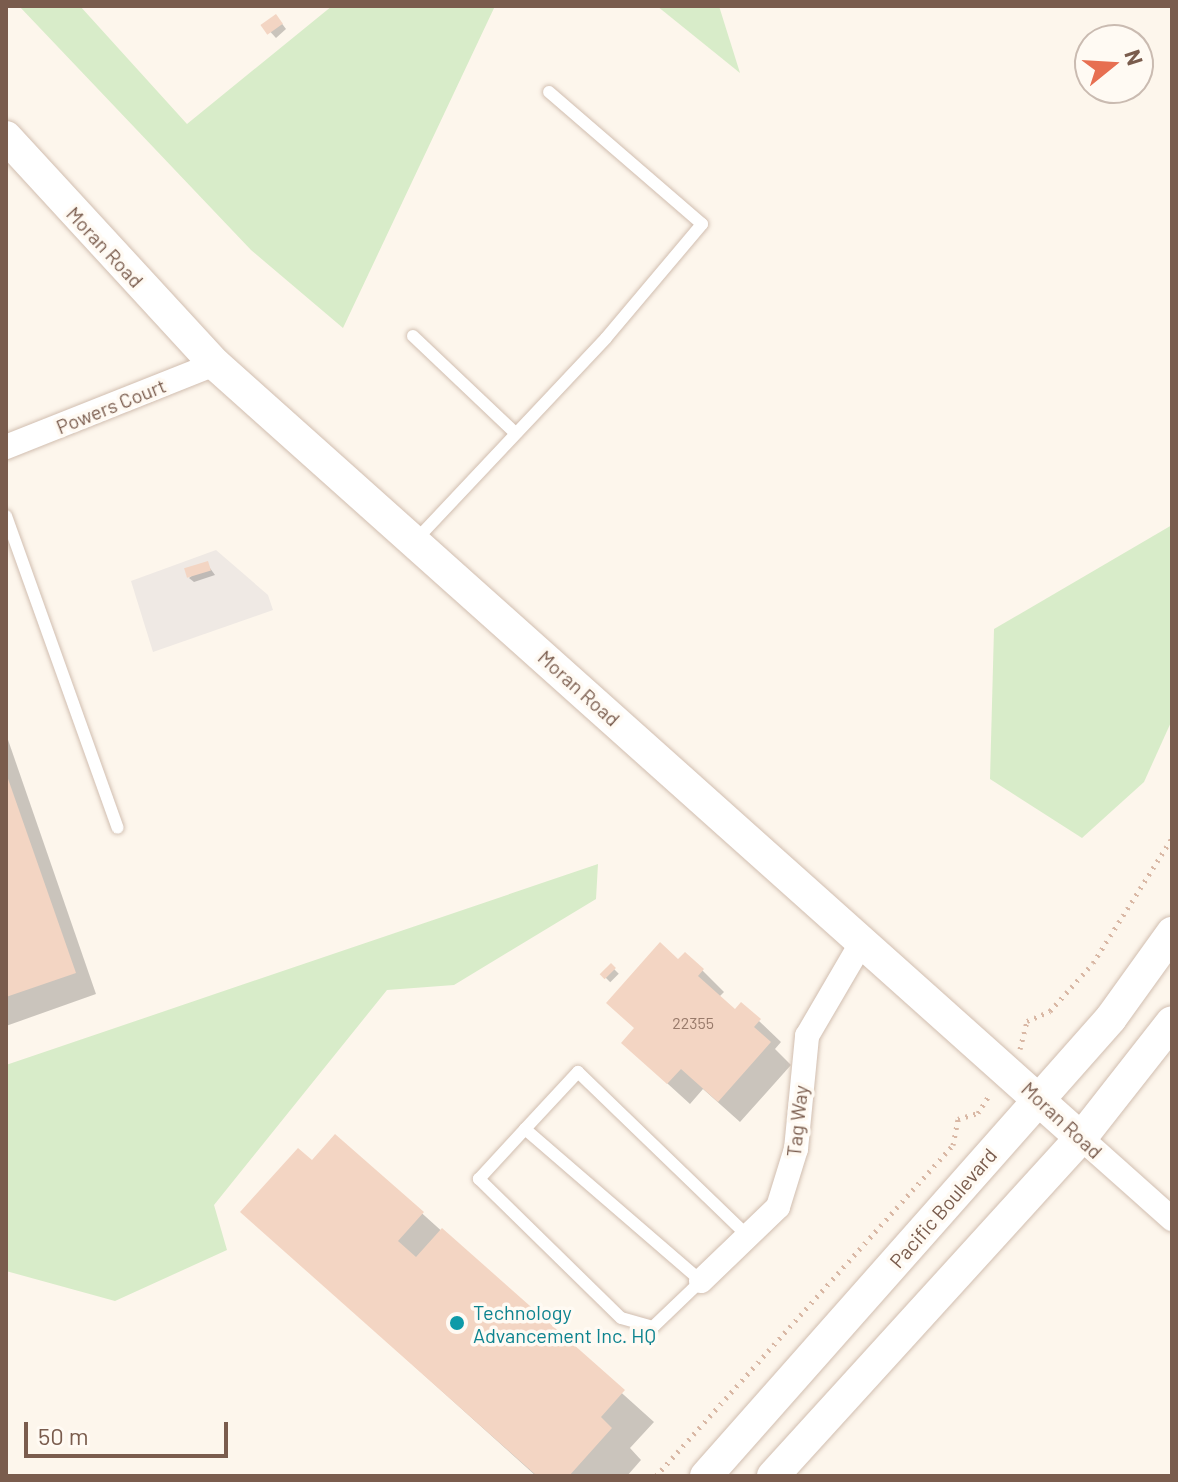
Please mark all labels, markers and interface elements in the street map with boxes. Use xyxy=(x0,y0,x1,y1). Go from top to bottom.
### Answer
north arrow xyxy=(1074,24,1154,104)
text: N xyxy=(1120,46,1150,68)
street label: Moran Road xyxy=(62,202,148,292)
street label: Powers Court xyxy=(53,373,169,439)
street label: Moran Road xyxy=(533,645,625,731)
house number: 22355 xyxy=(672,1013,714,1033)
street label: Moran Road xyxy=(1017,1077,1107,1163)
street label: Tag Way xyxy=(781,1084,813,1158)
street label: Pacific Boulevard xyxy=(884,1143,1002,1273)
place label: Technology Advancement Inc. HQ xyxy=(473,1300,656,1347)
marker: Technology Advancement Inc. HQ xyxy=(448,1314,466,1332)
scale bar xyxy=(28,1406,232,1456)
text: 50 m xyxy=(38,1421,89,1450)

